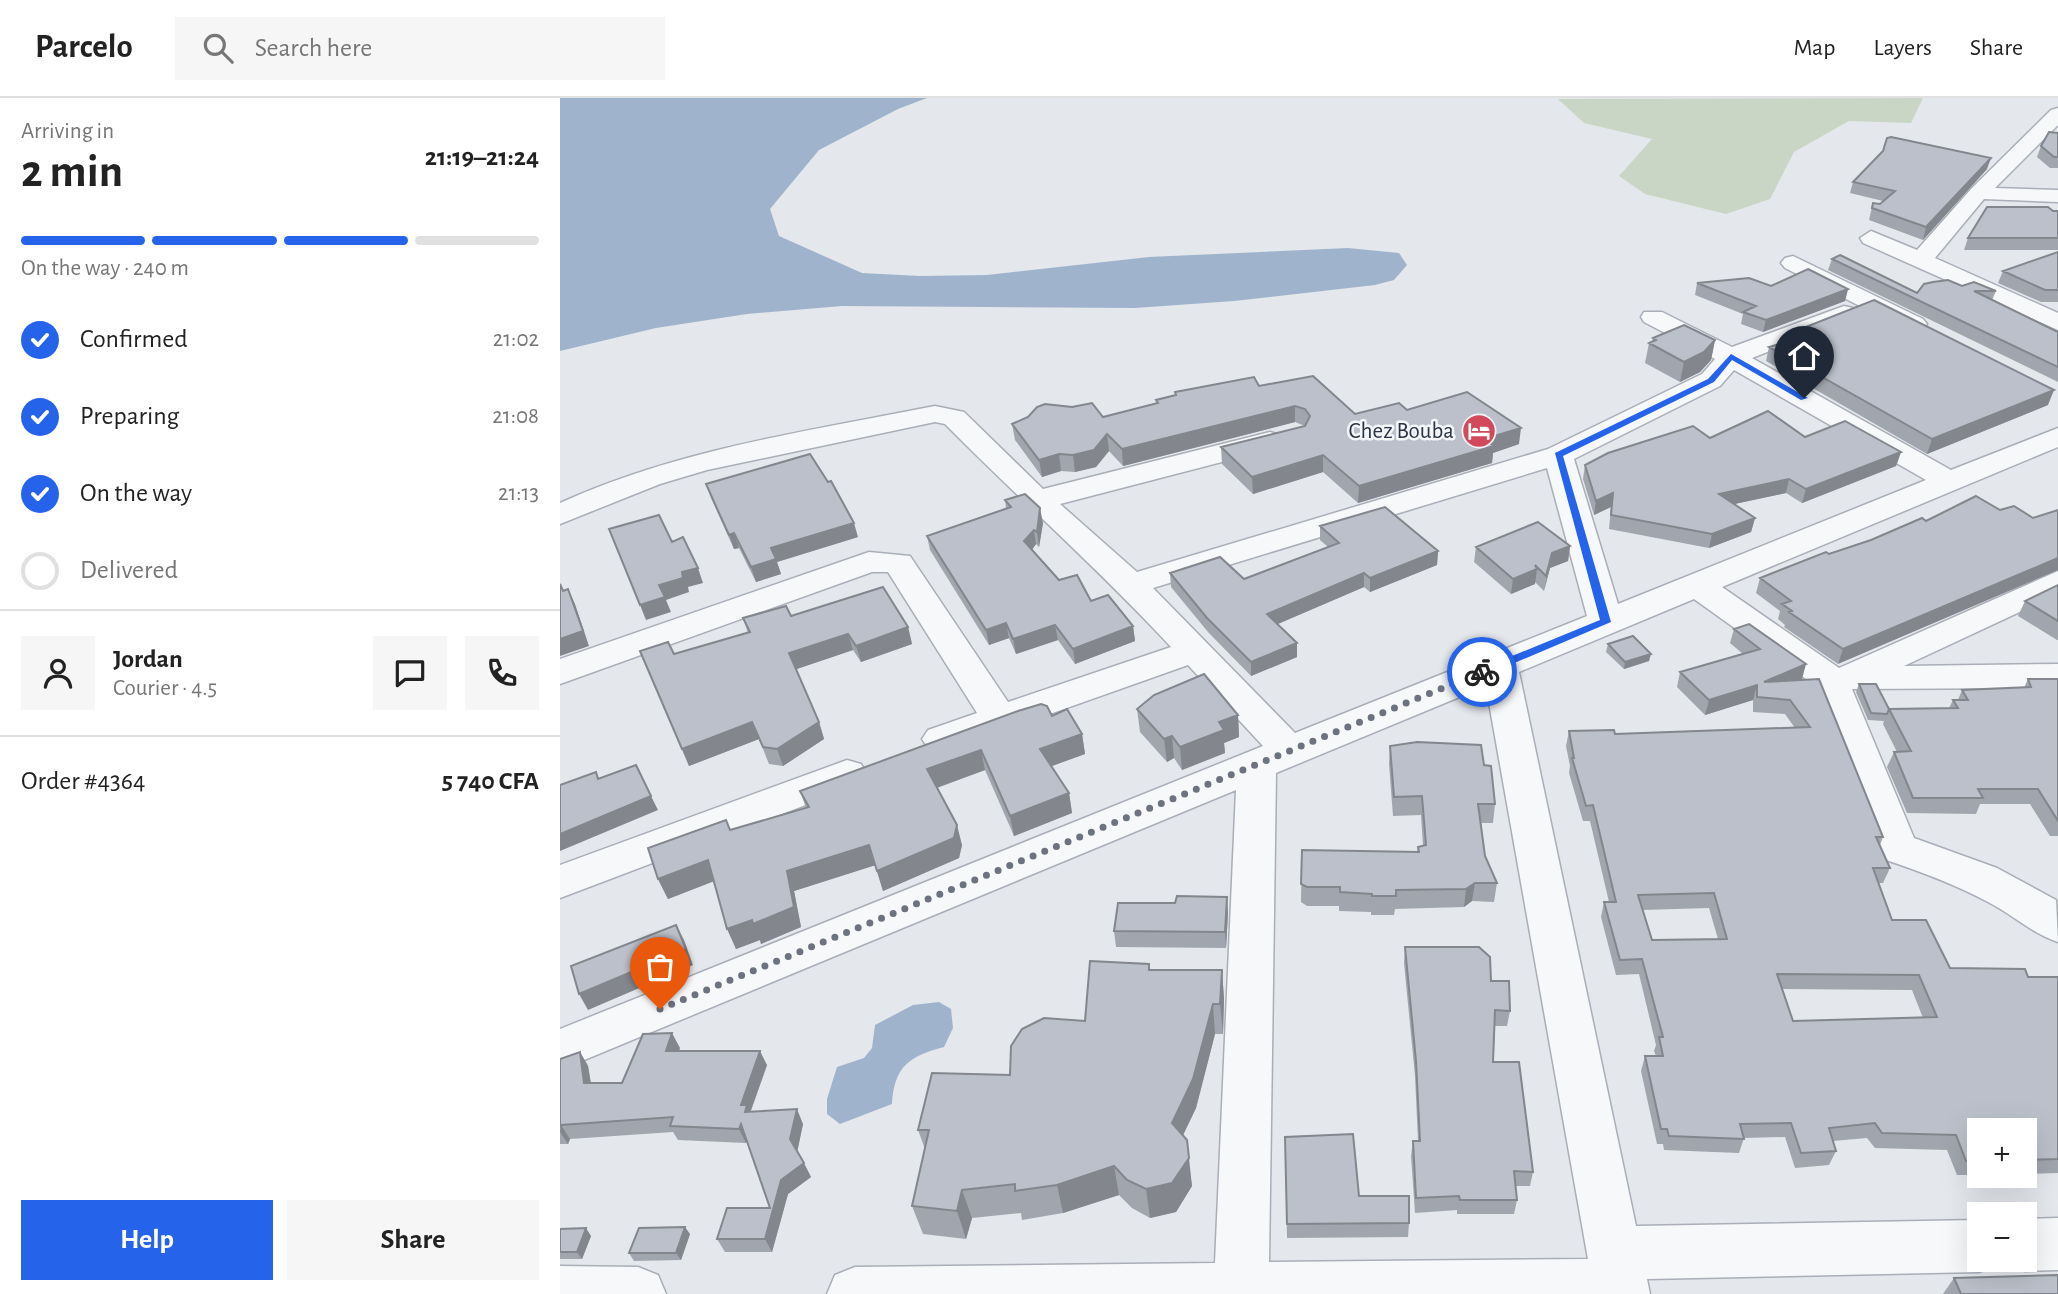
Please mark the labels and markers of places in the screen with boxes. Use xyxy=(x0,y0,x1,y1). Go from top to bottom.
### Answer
pin xyxy=(1774,326,1834,398)
hotel icon: Chez Bouba xyxy=(1460,412,1498,450)
place label: Chez Bouba xyxy=(1349,420,1454,443)
pin xyxy=(630,937,690,1009)

